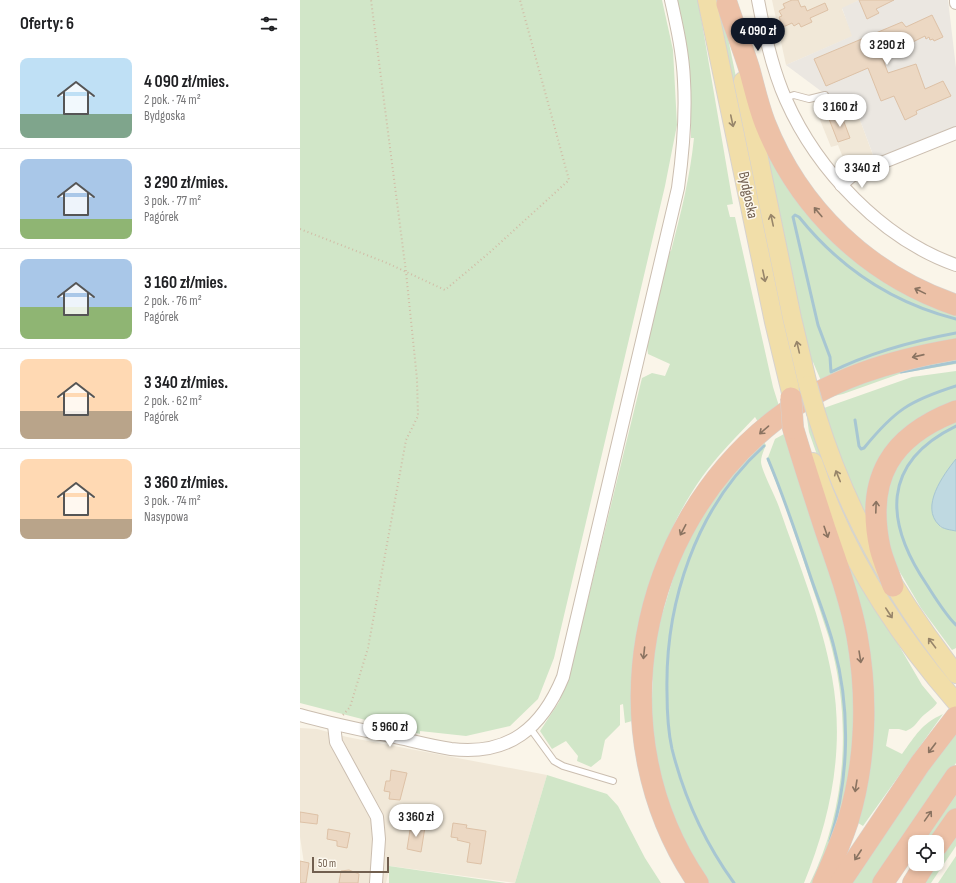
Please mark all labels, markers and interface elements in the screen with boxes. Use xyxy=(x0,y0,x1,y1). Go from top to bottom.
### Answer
icon: filters xyxy=(258,13,280,35)
text: Oferty: 6 xyxy=(20,14,74,34)
pin: 4 090 zł xyxy=(717,18,799,52)
text: 4 090 zł xyxy=(740,23,776,39)
pin: 3 290 zł xyxy=(846,32,928,66)
text: 3 290 zł xyxy=(869,37,905,53)
text: 4 090 zł/mies. xyxy=(144,72,229,92)
icon: home xyxy=(52,74,100,122)
text: 2 pok. · 74 m² xyxy=(144,92,201,108)
pin: 3 160 zł xyxy=(799,94,881,128)
text: 3 160 zł xyxy=(823,99,857,115)
text: Bydgoska xyxy=(144,108,185,124)
one-way arrow xyxy=(729,114,737,127)
pin: 3 340 zł xyxy=(821,155,903,189)
text: 3 340 zł xyxy=(844,160,880,176)
street label: Bydgoska xyxy=(734,170,762,220)
text: 3 290 zł/mies. xyxy=(144,173,228,193)
icon: home xyxy=(52,175,100,223)
text: 3 pok. · 77 m² xyxy=(144,193,201,209)
one-way arrow xyxy=(814,206,823,217)
text: Pagórek xyxy=(144,209,179,225)
one-way arrow xyxy=(767,214,775,227)
one-way arrow xyxy=(761,269,769,282)
text: 3 160 zł/mies. xyxy=(144,273,227,293)
icon: home xyxy=(52,275,100,323)
one-way arrow xyxy=(914,286,926,294)
text: 2 pok. · 76 m² xyxy=(144,293,202,309)
text: Pagórek xyxy=(144,309,179,325)
one-way arrow xyxy=(794,341,802,354)
one-way arrow xyxy=(911,352,924,360)
text: 3 340 zł/mies. xyxy=(144,373,228,393)
icon: home xyxy=(52,375,100,423)
text: 2 pok. · 62 m² xyxy=(144,393,202,409)
text: Pagórek xyxy=(144,409,179,425)
one-way arrow xyxy=(759,425,770,434)
one-way arrow xyxy=(834,470,841,482)
text: 3 360 zł/mies. xyxy=(144,473,228,493)
icon: home xyxy=(52,475,100,523)
text: 3 pok. · 74 m² xyxy=(144,493,201,509)
one-way arrow xyxy=(872,501,880,514)
text: Nasypowa xyxy=(144,509,188,525)
one-way arrow xyxy=(679,524,686,536)
one-way arrow xyxy=(823,525,830,538)
one-way arrow xyxy=(885,607,893,618)
one-way arrow xyxy=(928,638,936,649)
one-way arrow xyxy=(640,646,648,659)
one-way arrow xyxy=(857,650,865,663)
pin: 5 960 zł xyxy=(349,714,431,748)
text: 5 960 zł xyxy=(372,719,408,735)
one-way arrow xyxy=(928,743,937,754)
one-way arrow xyxy=(852,779,860,792)
pin: 3 360 zł xyxy=(375,804,457,838)
text: 3 360 zł xyxy=(398,809,434,825)
one-way arrow xyxy=(924,811,932,822)
map controls xyxy=(908,835,944,871)
button: locate xyxy=(908,835,944,871)
one-way arrow xyxy=(854,849,862,861)
scale bar xyxy=(312,855,389,874)
text: 50 m xyxy=(318,857,336,870)

